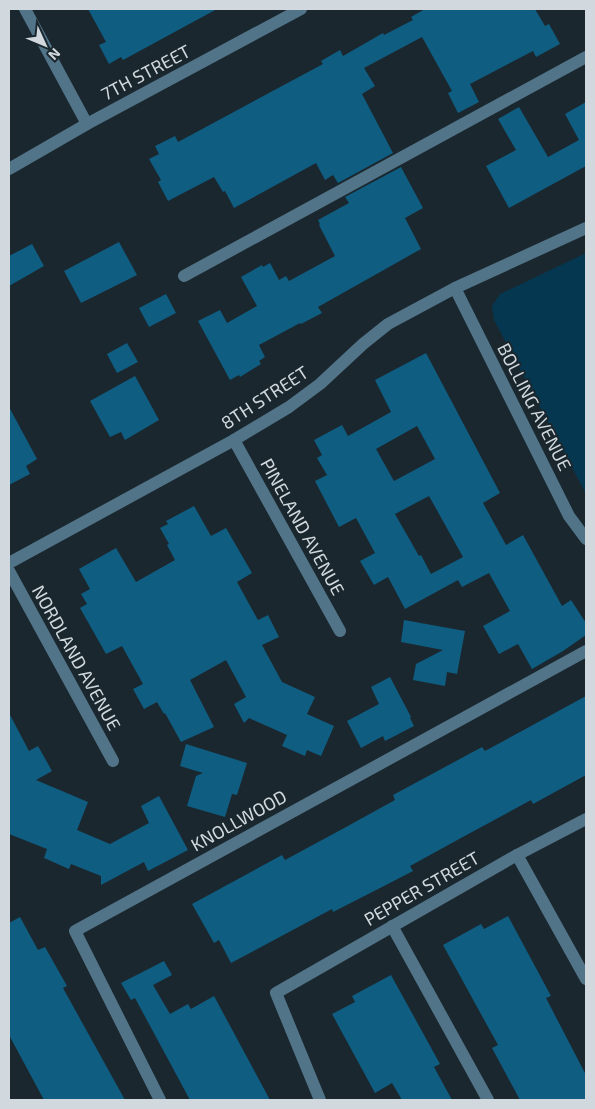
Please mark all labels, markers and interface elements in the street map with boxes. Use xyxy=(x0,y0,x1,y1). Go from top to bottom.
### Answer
north arrow xyxy=(20,20,70,70)
street label: 7TH STREET xyxy=(97,39,194,105)
text: N xyxy=(45,45,64,64)
street label: BOLLING AVENUE xyxy=(493,339,577,474)
street label: 8TH STREET xyxy=(217,360,313,434)
street label: PINELAND AVENUE xyxy=(256,454,350,599)
street label: NORDLAND AVENUE xyxy=(28,581,126,734)
street label: KNOLLWOOD xyxy=(187,785,290,855)
street label: PEPPER STREET xyxy=(360,846,484,930)

